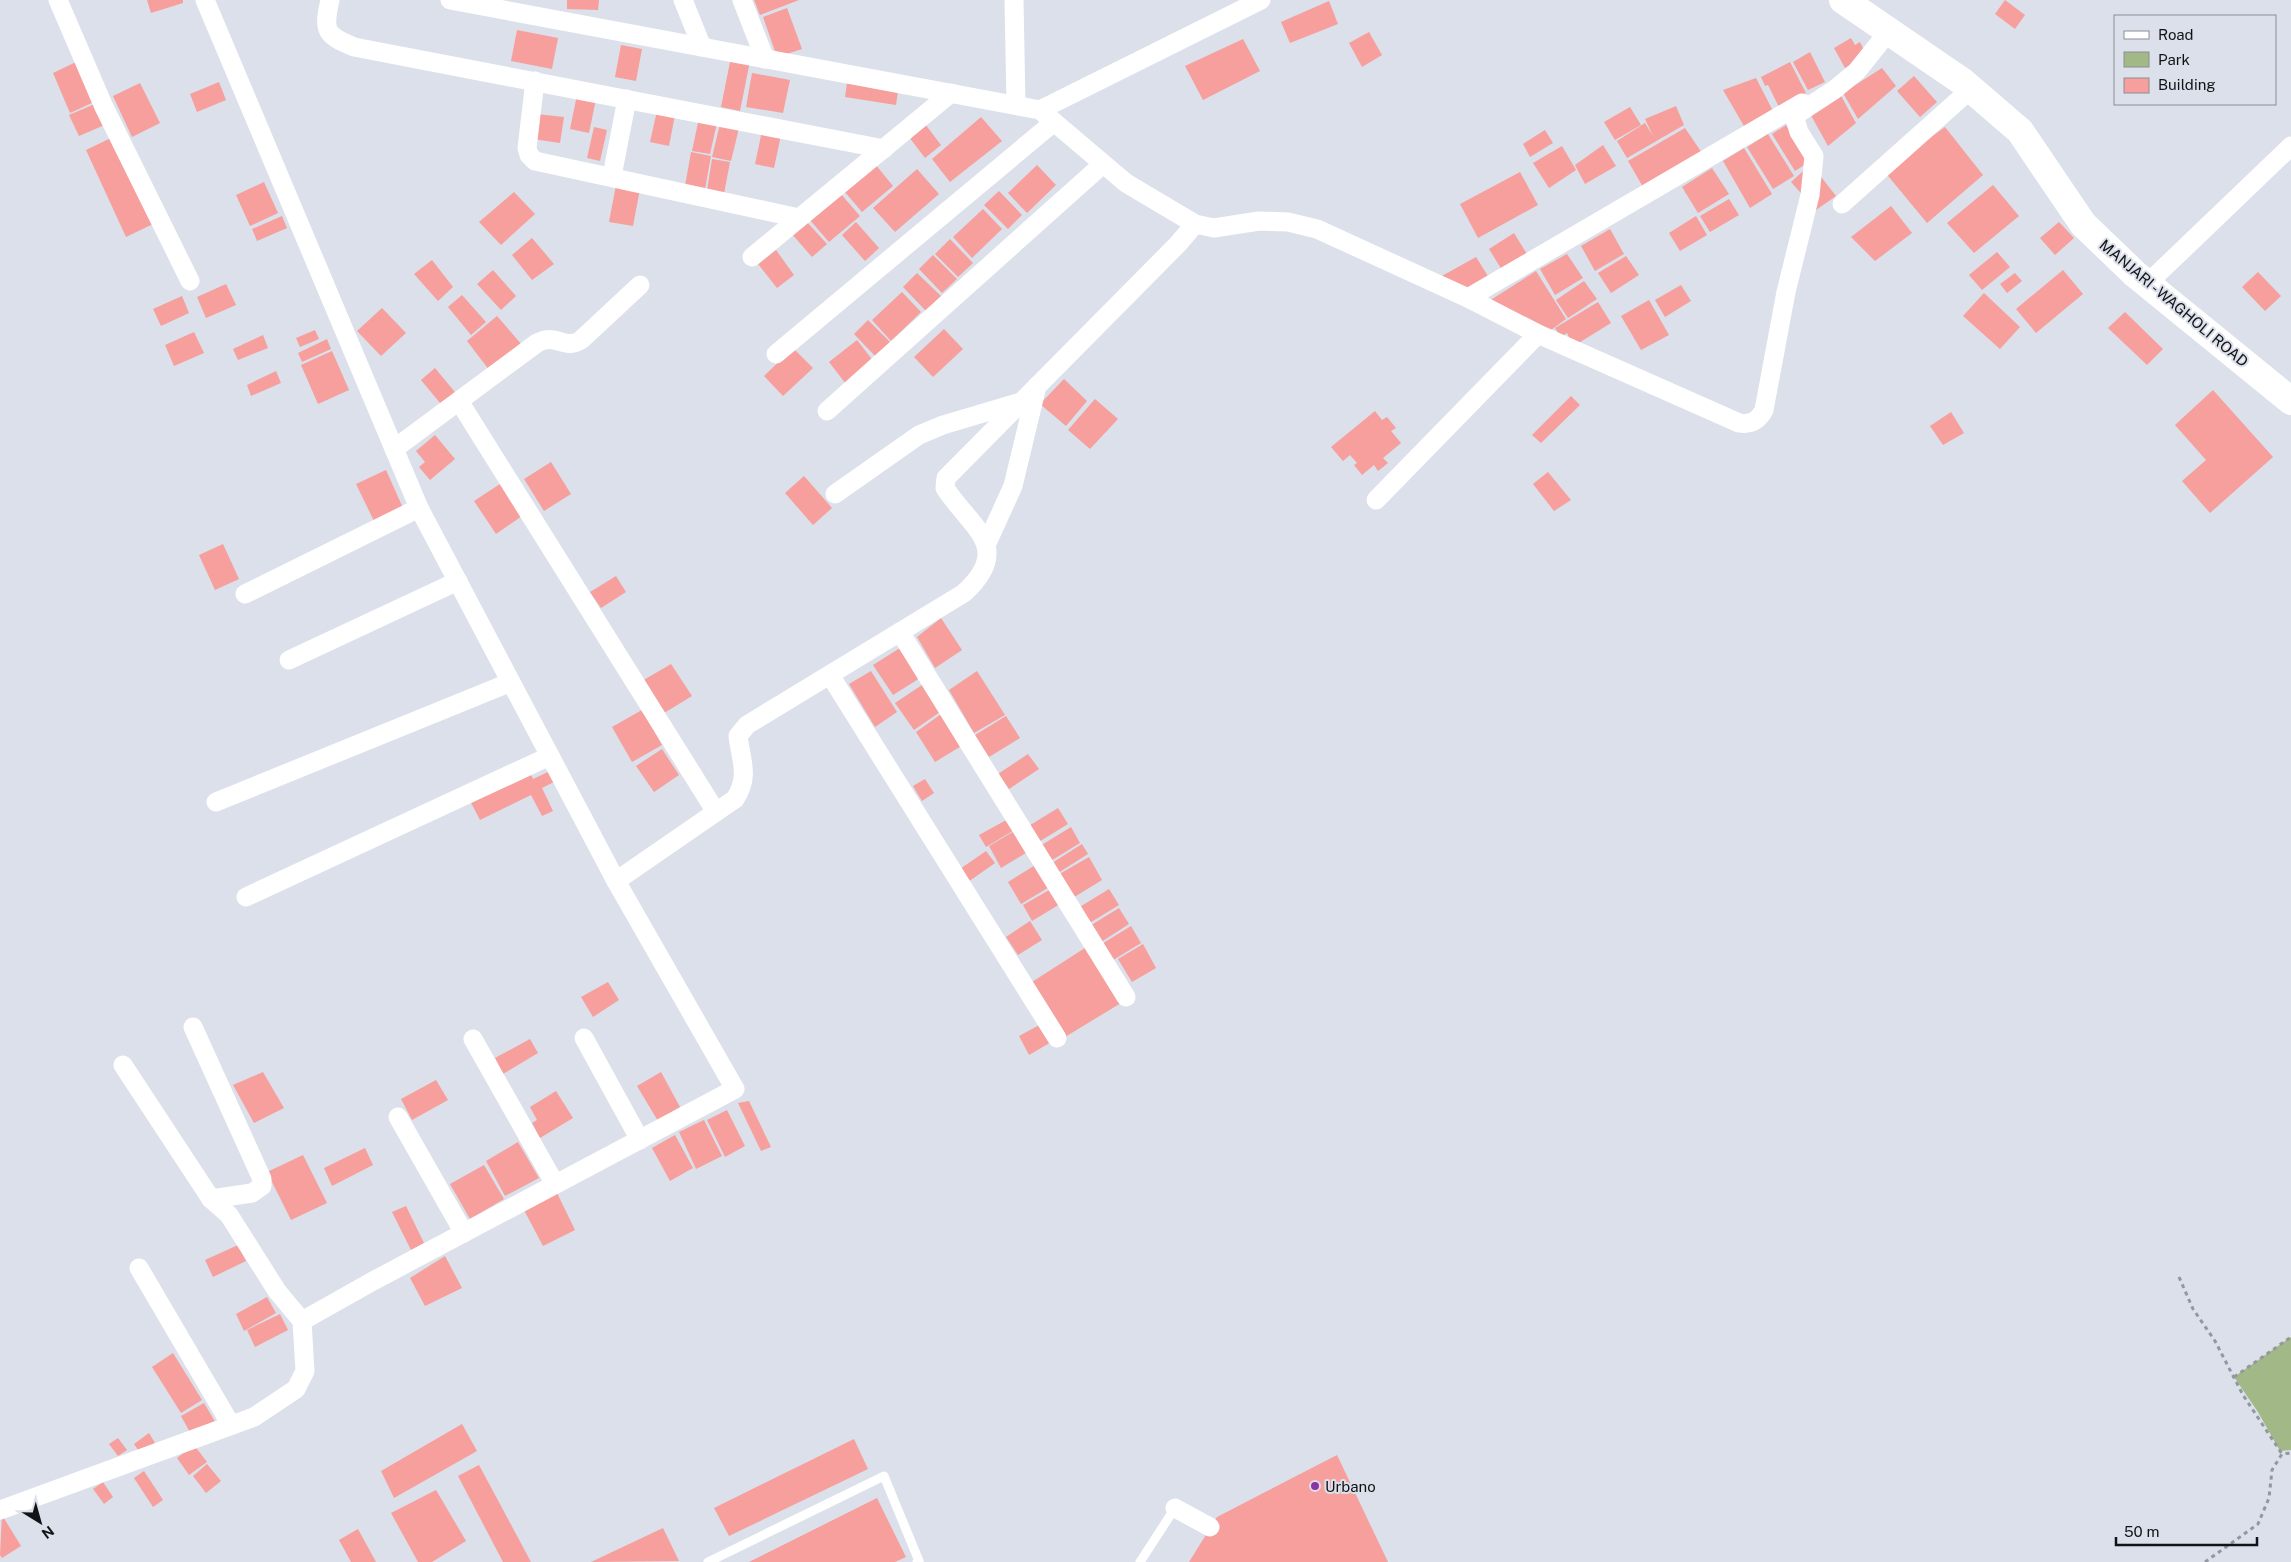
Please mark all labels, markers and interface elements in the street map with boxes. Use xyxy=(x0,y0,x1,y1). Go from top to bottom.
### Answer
legend xyxy=(2114,15,2276,105)
text: Road xyxy=(2158,26,2194,43)
text: Park xyxy=(2158,51,2190,68)
text: Building xyxy=(2158,76,2216,93)
street label: MANJARI - WAGHOLI ROAD xyxy=(2096,236,2252,370)
place label: Urbano xyxy=(1325,1478,1376,1495)
marker: Urbano xyxy=(1309,1480,1321,1492)
north arrow xyxy=(15,1497,65,1547)
scale bar xyxy=(2116,1514,2257,1546)
text: N xyxy=(39,1523,57,1542)
text: 50 m xyxy=(2124,1523,2159,1540)

